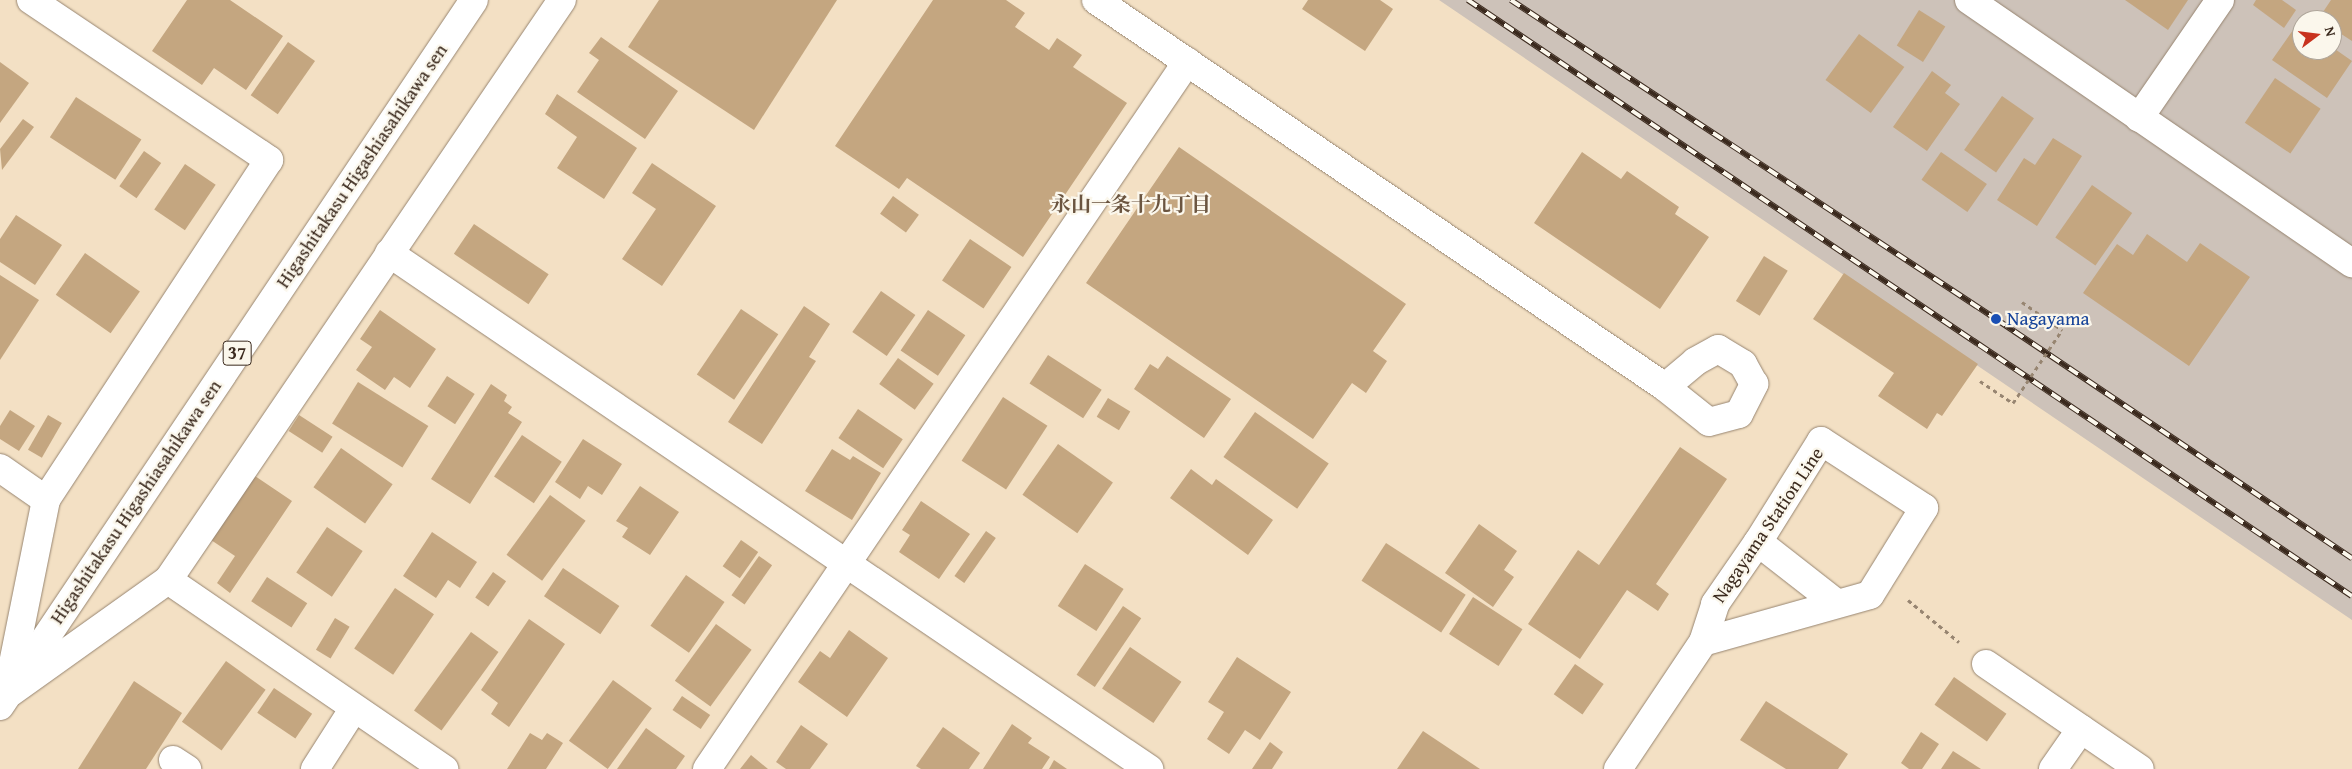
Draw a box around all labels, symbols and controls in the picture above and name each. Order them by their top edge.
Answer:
north arrow [2292,10,2342,60]
text: N [2320,24,2341,38]
street label: Higashitakasu Higashiasahikawa sen [272,40,452,292]
district label: 永山一条十九丁目 [1051,191,1211,215]
place label: Nagayama [2007,308,2089,330]
marker: Nagayama [1989,312,2003,326]
road number: 37 [222,338,252,368]
street label: Higashitakasu Higashiasahikawa sen [46,376,226,628]
street label: Nagayama Station Line [1708,443,1828,607]

